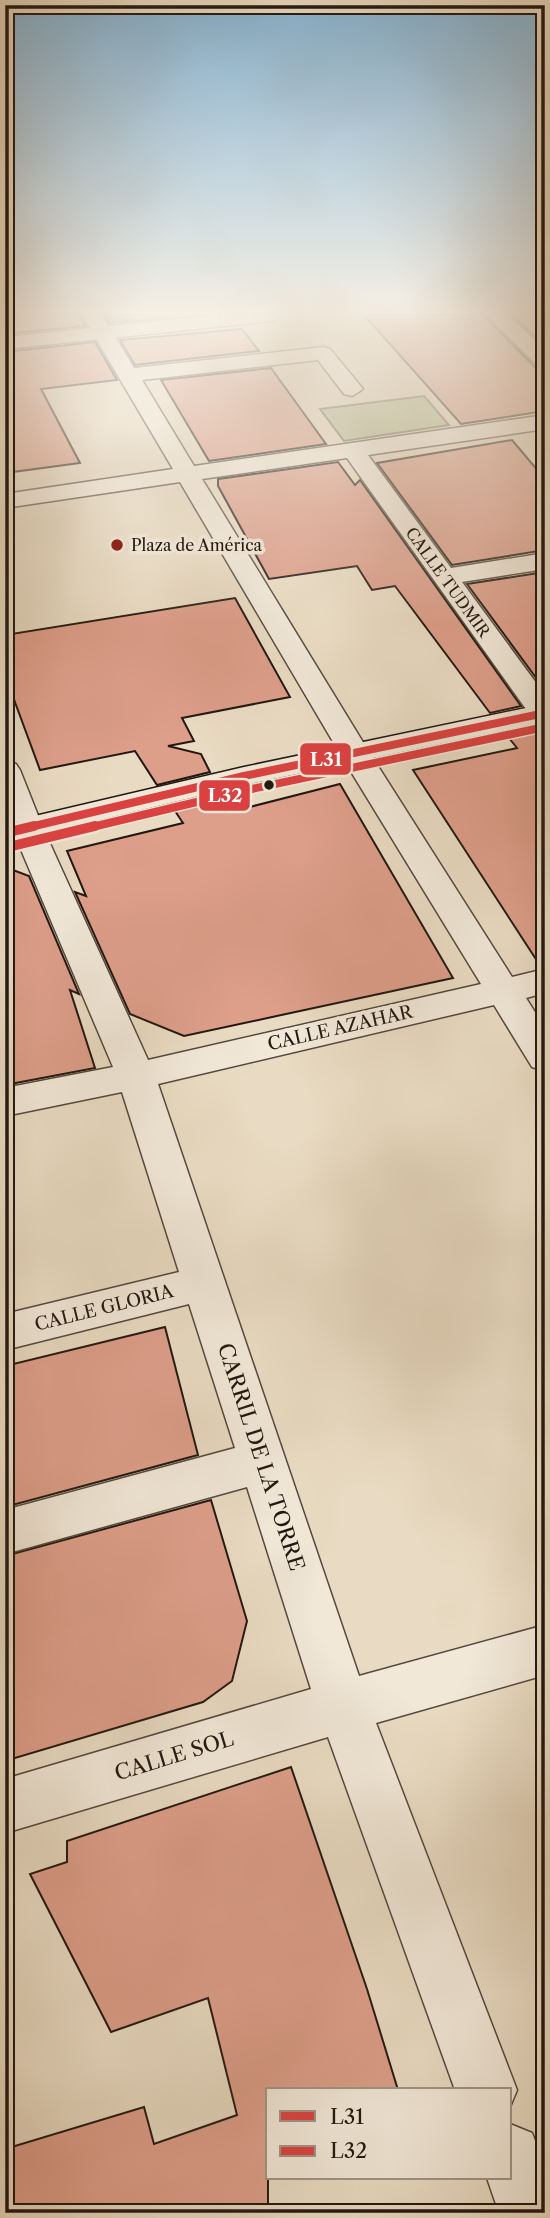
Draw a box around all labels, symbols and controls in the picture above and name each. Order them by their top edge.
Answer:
street label: CALLE TUDMIR [401,523,495,642]
place label: Plaza de América [131,535,263,555]
marker: Plaza de América [109,537,125,553]
line badge: L31 [299,742,352,776]
text: L31 [310,748,343,771]
unlabelled marker [262,778,276,792]
line badge: L32 [198,779,251,812]
text: L32 [207,784,243,807]
street label: CALLE AZAHAR [265,1000,415,1055]
street label: CALLE GLORIA [32,1280,176,1336]
street label: CARRIL DE LA TORRE [213,1340,310,1574]
street label: CALLE SOL [111,1726,237,1785]
legend [266,2088,512,2180]
text: L31 [330,2104,364,2129]
text: L32 [330,2138,367,2163]

